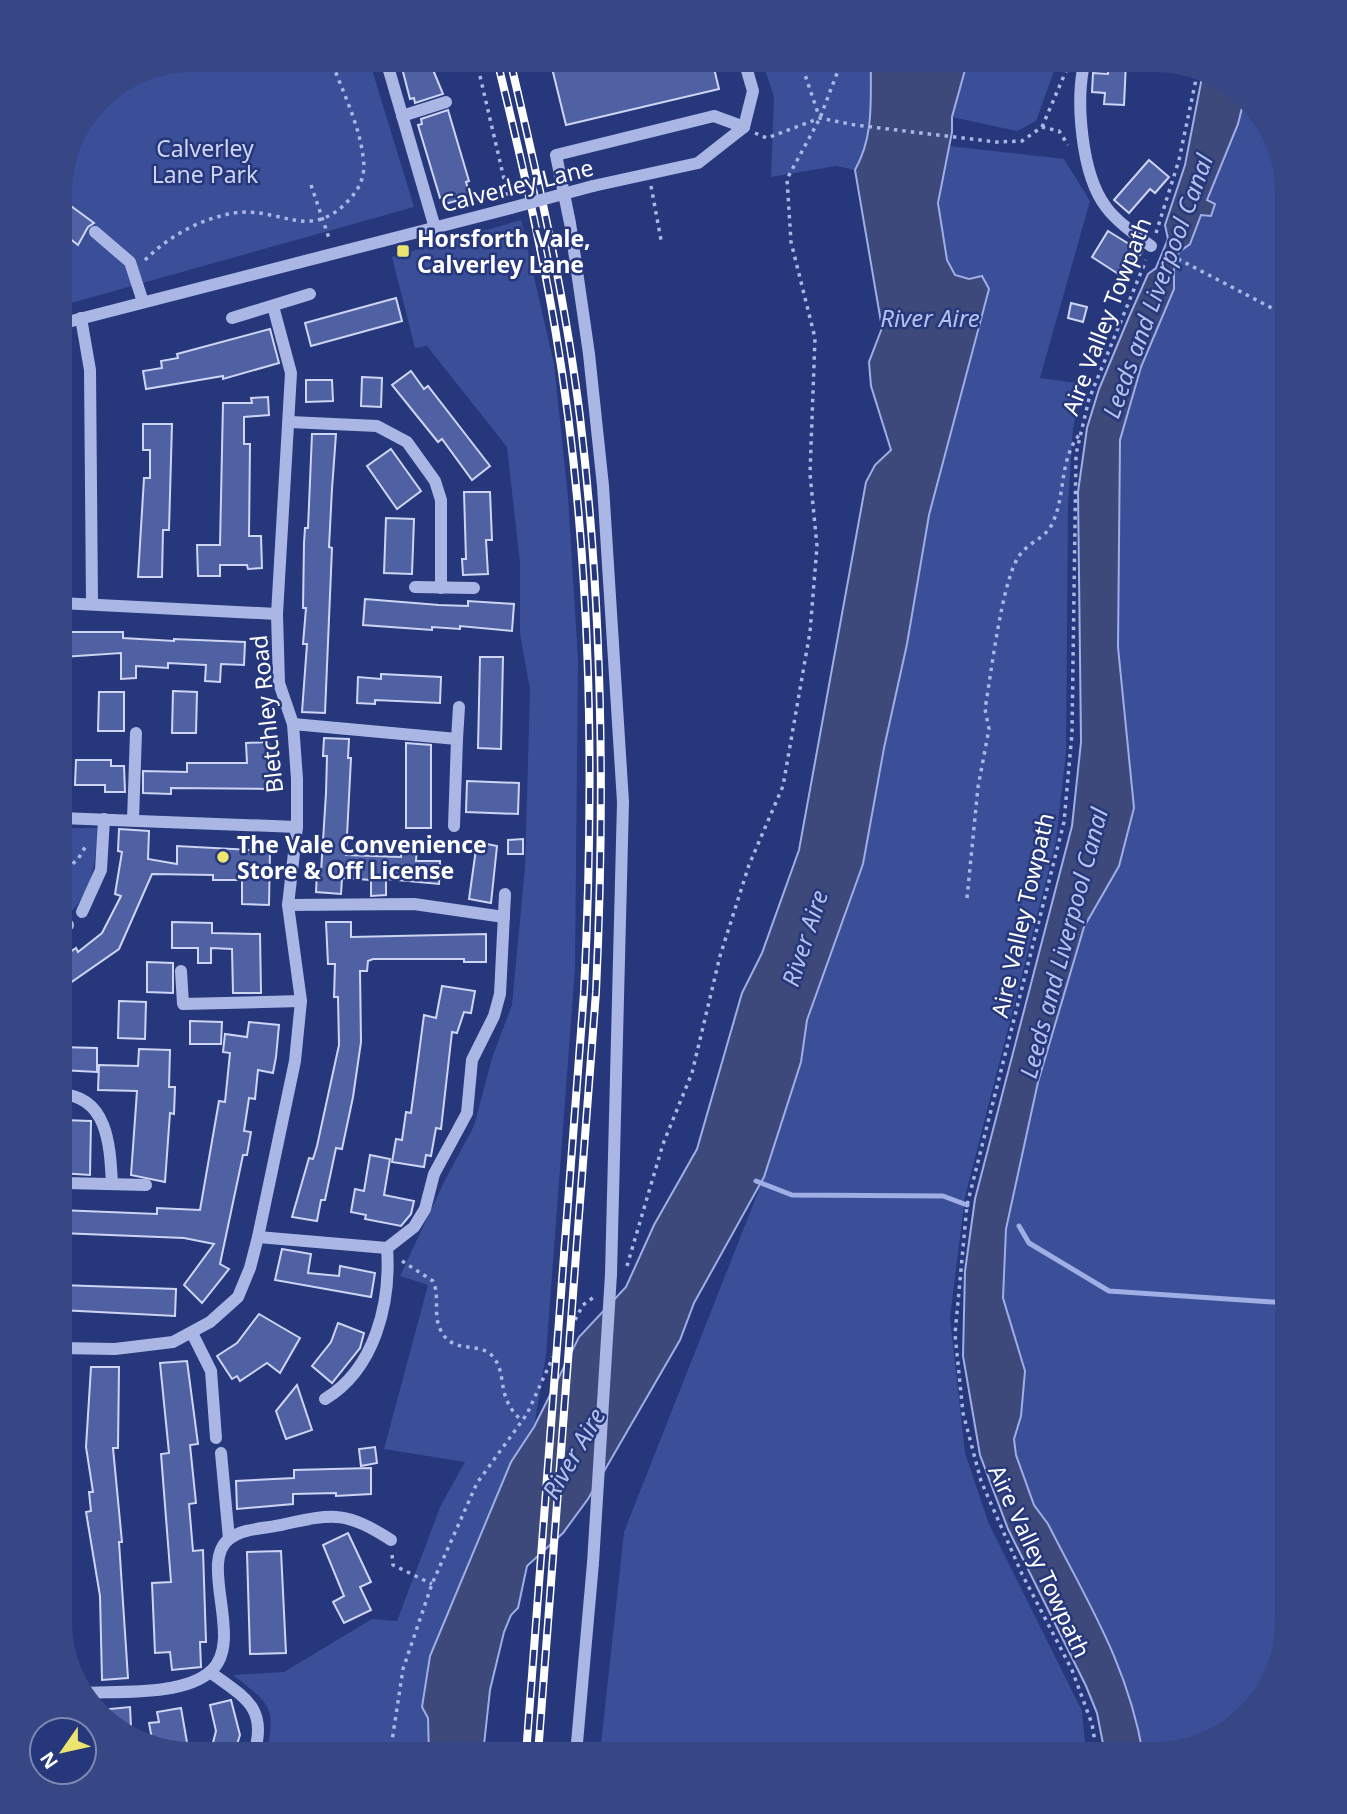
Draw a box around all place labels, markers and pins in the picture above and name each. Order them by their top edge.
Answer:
place label: Horsforth Vale, Calverley Lane [417,222,591,280]
marker: Horsforth Vale, Calverley Lane [395,243,411,259]
place label: The Vale Convenience Store & Off License [237,828,487,886]
marker: The Vale Convenience Store & Off License [215,849,231,865]

